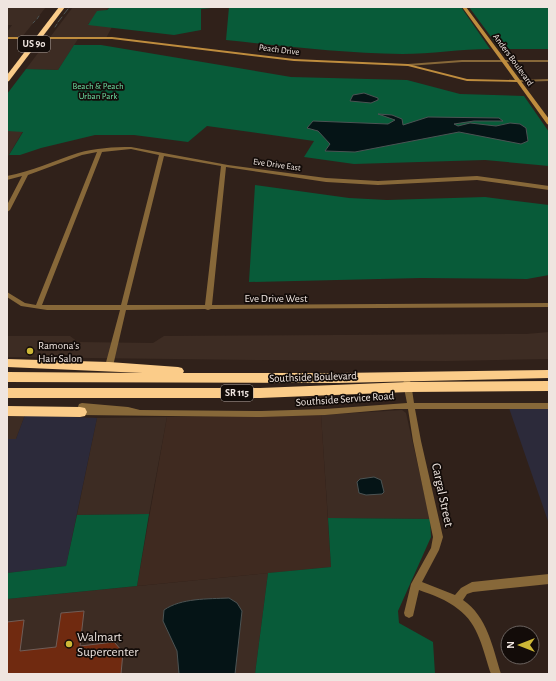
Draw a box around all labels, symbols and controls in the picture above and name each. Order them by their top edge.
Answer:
street label: Anders Boulevard [491,32,535,88]
road number: US 90 [18,36,50,52]
street label: Peach Drive [258,43,300,57]
park label: Beach & Peach Urban Park [72,82,124,101]
street label: Eve Drive East [253,157,302,173]
street label: Eve Drive West [244,293,308,304]
place label: Ramona's Hair Salon [38,340,82,364]
marker: Ramona's Hair Salon [25,346,35,356]
street label: Southside Boulevard [269,370,357,384]
road number: SR 115 [221,385,253,401]
street label: Southside Service Road [295,390,395,408]
street label: Cargal Street [429,462,455,528]
north arrow [500,625,540,665]
place label: Walmart Supercenter [77,631,139,659]
marker: Walmart Supercenter [64,639,74,649]
text: N [505,641,516,649]

